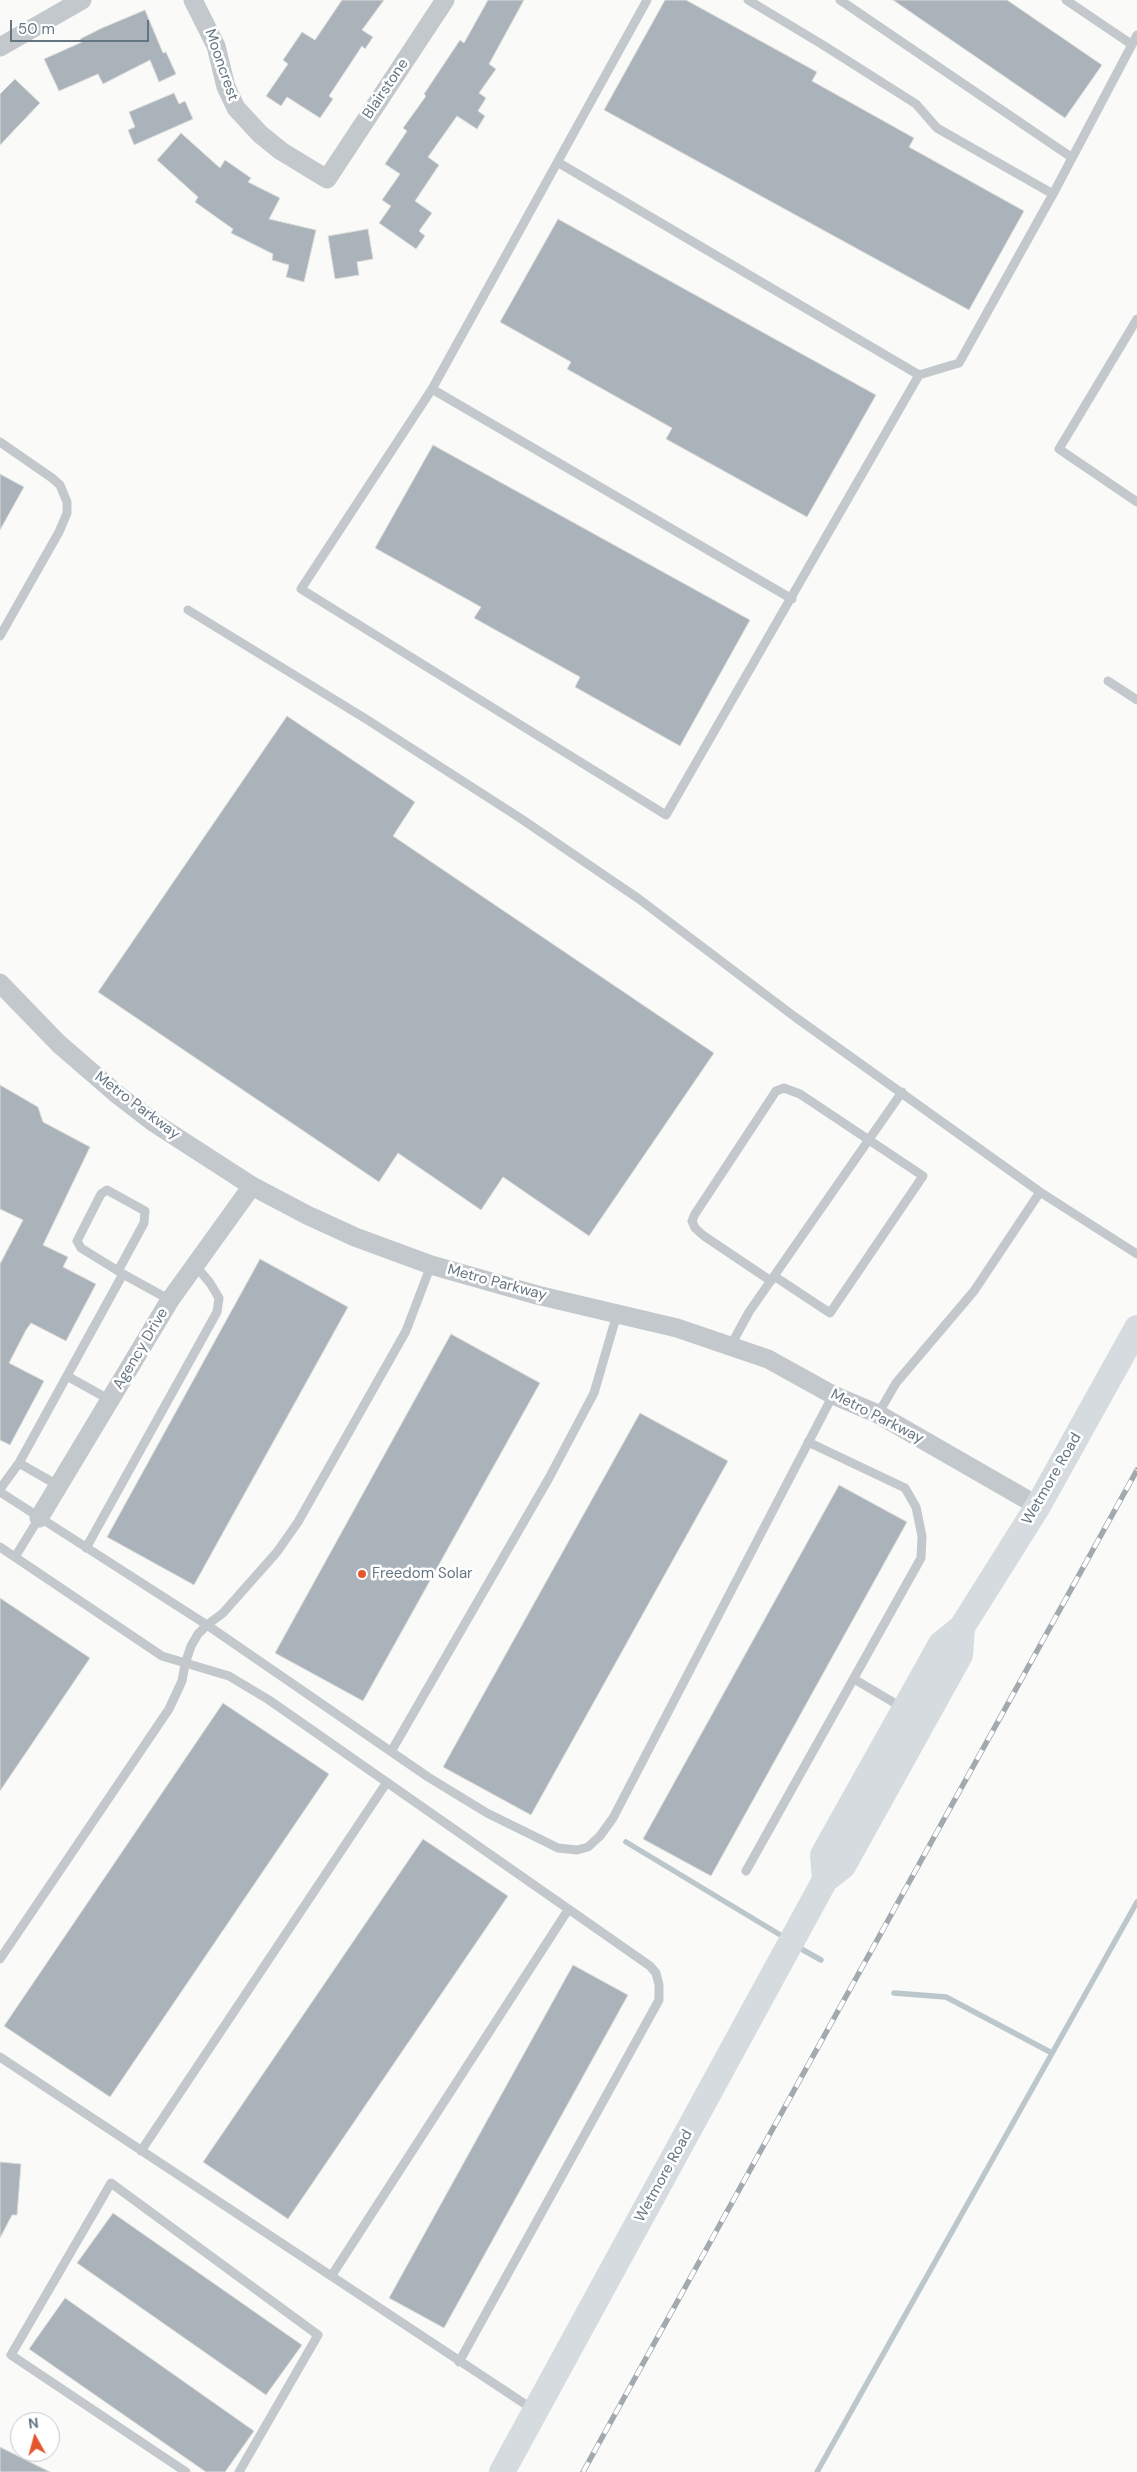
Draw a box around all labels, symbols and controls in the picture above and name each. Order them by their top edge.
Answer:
scale bar [12,10,151,42]
text: 50 m [18,19,55,39]
street label: Mooncrest [200,27,242,103]
street label: Blairstone [359,56,413,122]
street label: Metro Parkway [91,1068,183,1144]
street label: Metro Parkway [445,1261,549,1305]
street label: Agency Drive [110,1305,172,1393]
street label: Metro Parkway [827,1386,927,1448]
street label: Wetmore Road [1018,1430,1086,1528]
place label: Freedom Solar [372,1565,473,1583]
marker: Freedom Solar [356,1568,368,1580]
street label: Wetmore Road [631,2127,697,2225]
north arrow [10,2412,60,2462]
text: N [27,2414,39,2433]

